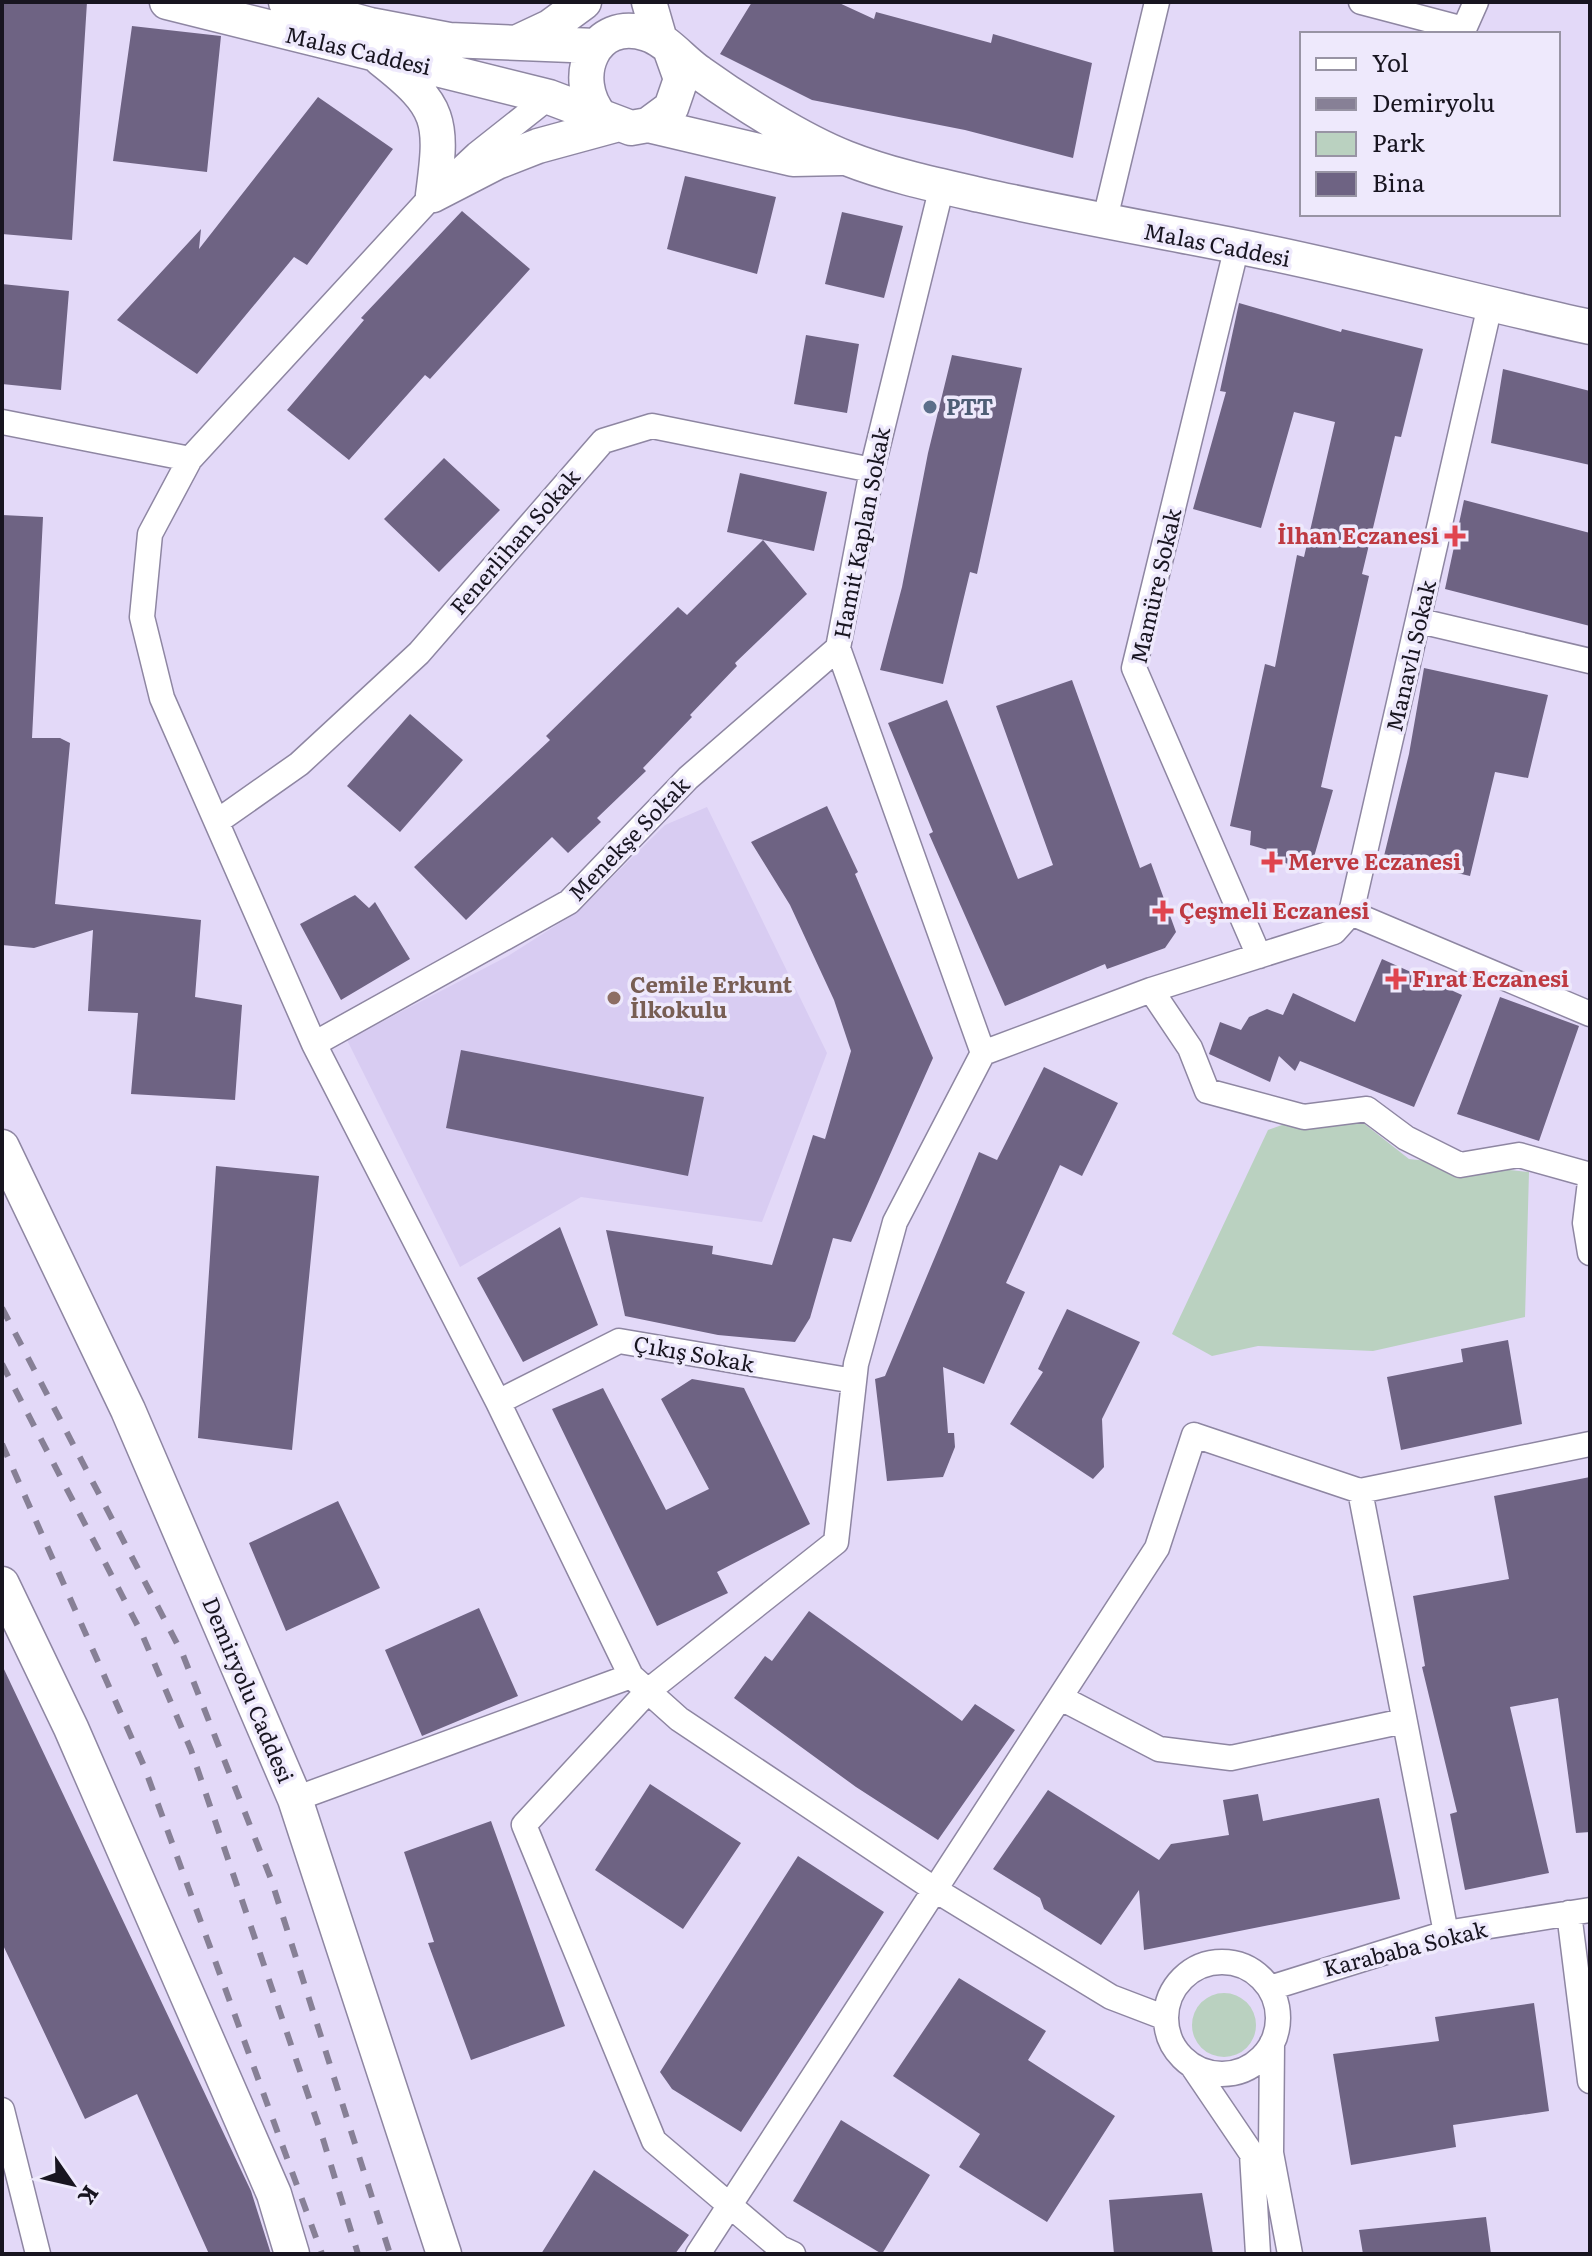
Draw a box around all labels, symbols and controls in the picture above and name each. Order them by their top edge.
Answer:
street label: Malas Caddesi [282,17,434,82]
legend [1300,32,1560,216]
text: Yol [1372,44,1409,79]
text: Demiryolu [1372,84,1495,119]
text: Park [1372,124,1425,159]
text: Bina [1372,164,1425,199]
street label: Malas Caddesi [1141,213,1293,274]
place label: PTT [946,389,993,422]
marker: PTT [921,398,939,416]
street label: Hamit Kaplan Sokak [824,424,897,641]
street label: Fenerlihan Sokak [441,460,587,621]
street label: Mamüre Sokak [1121,504,1189,667]
place label: İlhan Eczanesi [1277,518,1439,551]
marker: İlhan Eczanesi [1446,527,1464,545]
street label: Manavlı Sokak [1376,576,1443,735]
street label: Menekşe Sokak [560,768,696,908]
place label: Merve Eczanesi [1288,844,1461,877]
marker: Merve Eczanesi [1263,853,1281,871]
place label: Çeşmeli Eczanesi [1179,893,1369,926]
marker: Çeşmeli Eczanesi [1154,902,1172,920]
place label: Fırat Eczanesi [1412,961,1569,994]
place label: Cemile Erkunt İlkokulu [630,967,793,1025]
marker: Fırat Eczanesi [1387,970,1405,988]
marker: Cemile Erkunt İlkokulu [605,989,623,1007]
street label: Çıkış Sokak [631,1326,758,1379]
street label: Demiryolu Caddesi [195,1591,303,1787]
street label: Karababa Sokak [1319,1911,1491,1984]
north arrow [32,2144,112,2224]
text: K [71,2180,108,2213]

